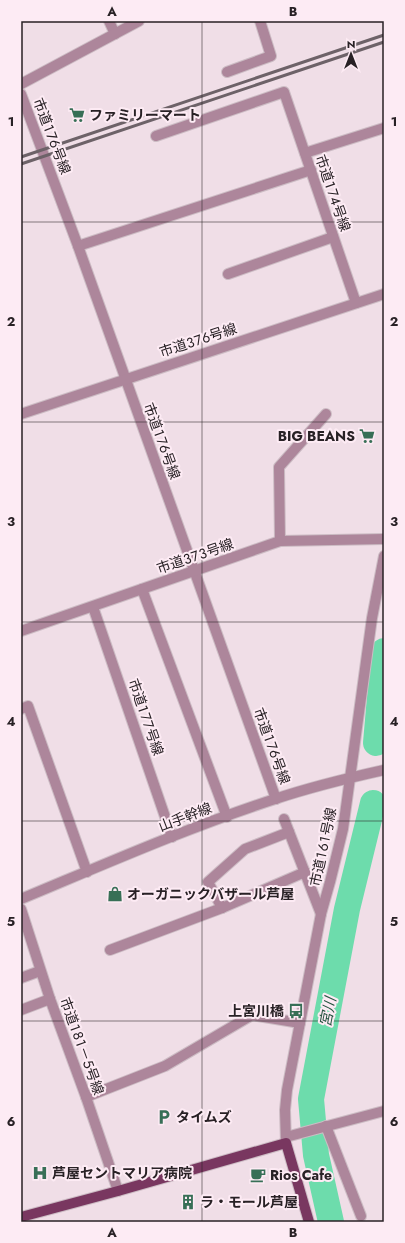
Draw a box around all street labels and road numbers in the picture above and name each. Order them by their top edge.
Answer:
street label: 市道１７６号線 [28,95,76,177]
street label: 市道１７４号線 [310,152,356,234]
street label: 市道３７６号線 [157,318,239,362]
street label: 市道１７６号線 [139,400,185,482]
street label: 市道３７３号線 [154,533,236,579]
street label: 市道１７７号線 [123,676,169,758]
street label: 市道１７６号線 [249,705,295,787]
street label: 山手幹線 [155,798,215,836]
street label: 市道１６１号線 [305,806,341,888]
street label: 市道１８１－５号線 [55,994,109,1098]

